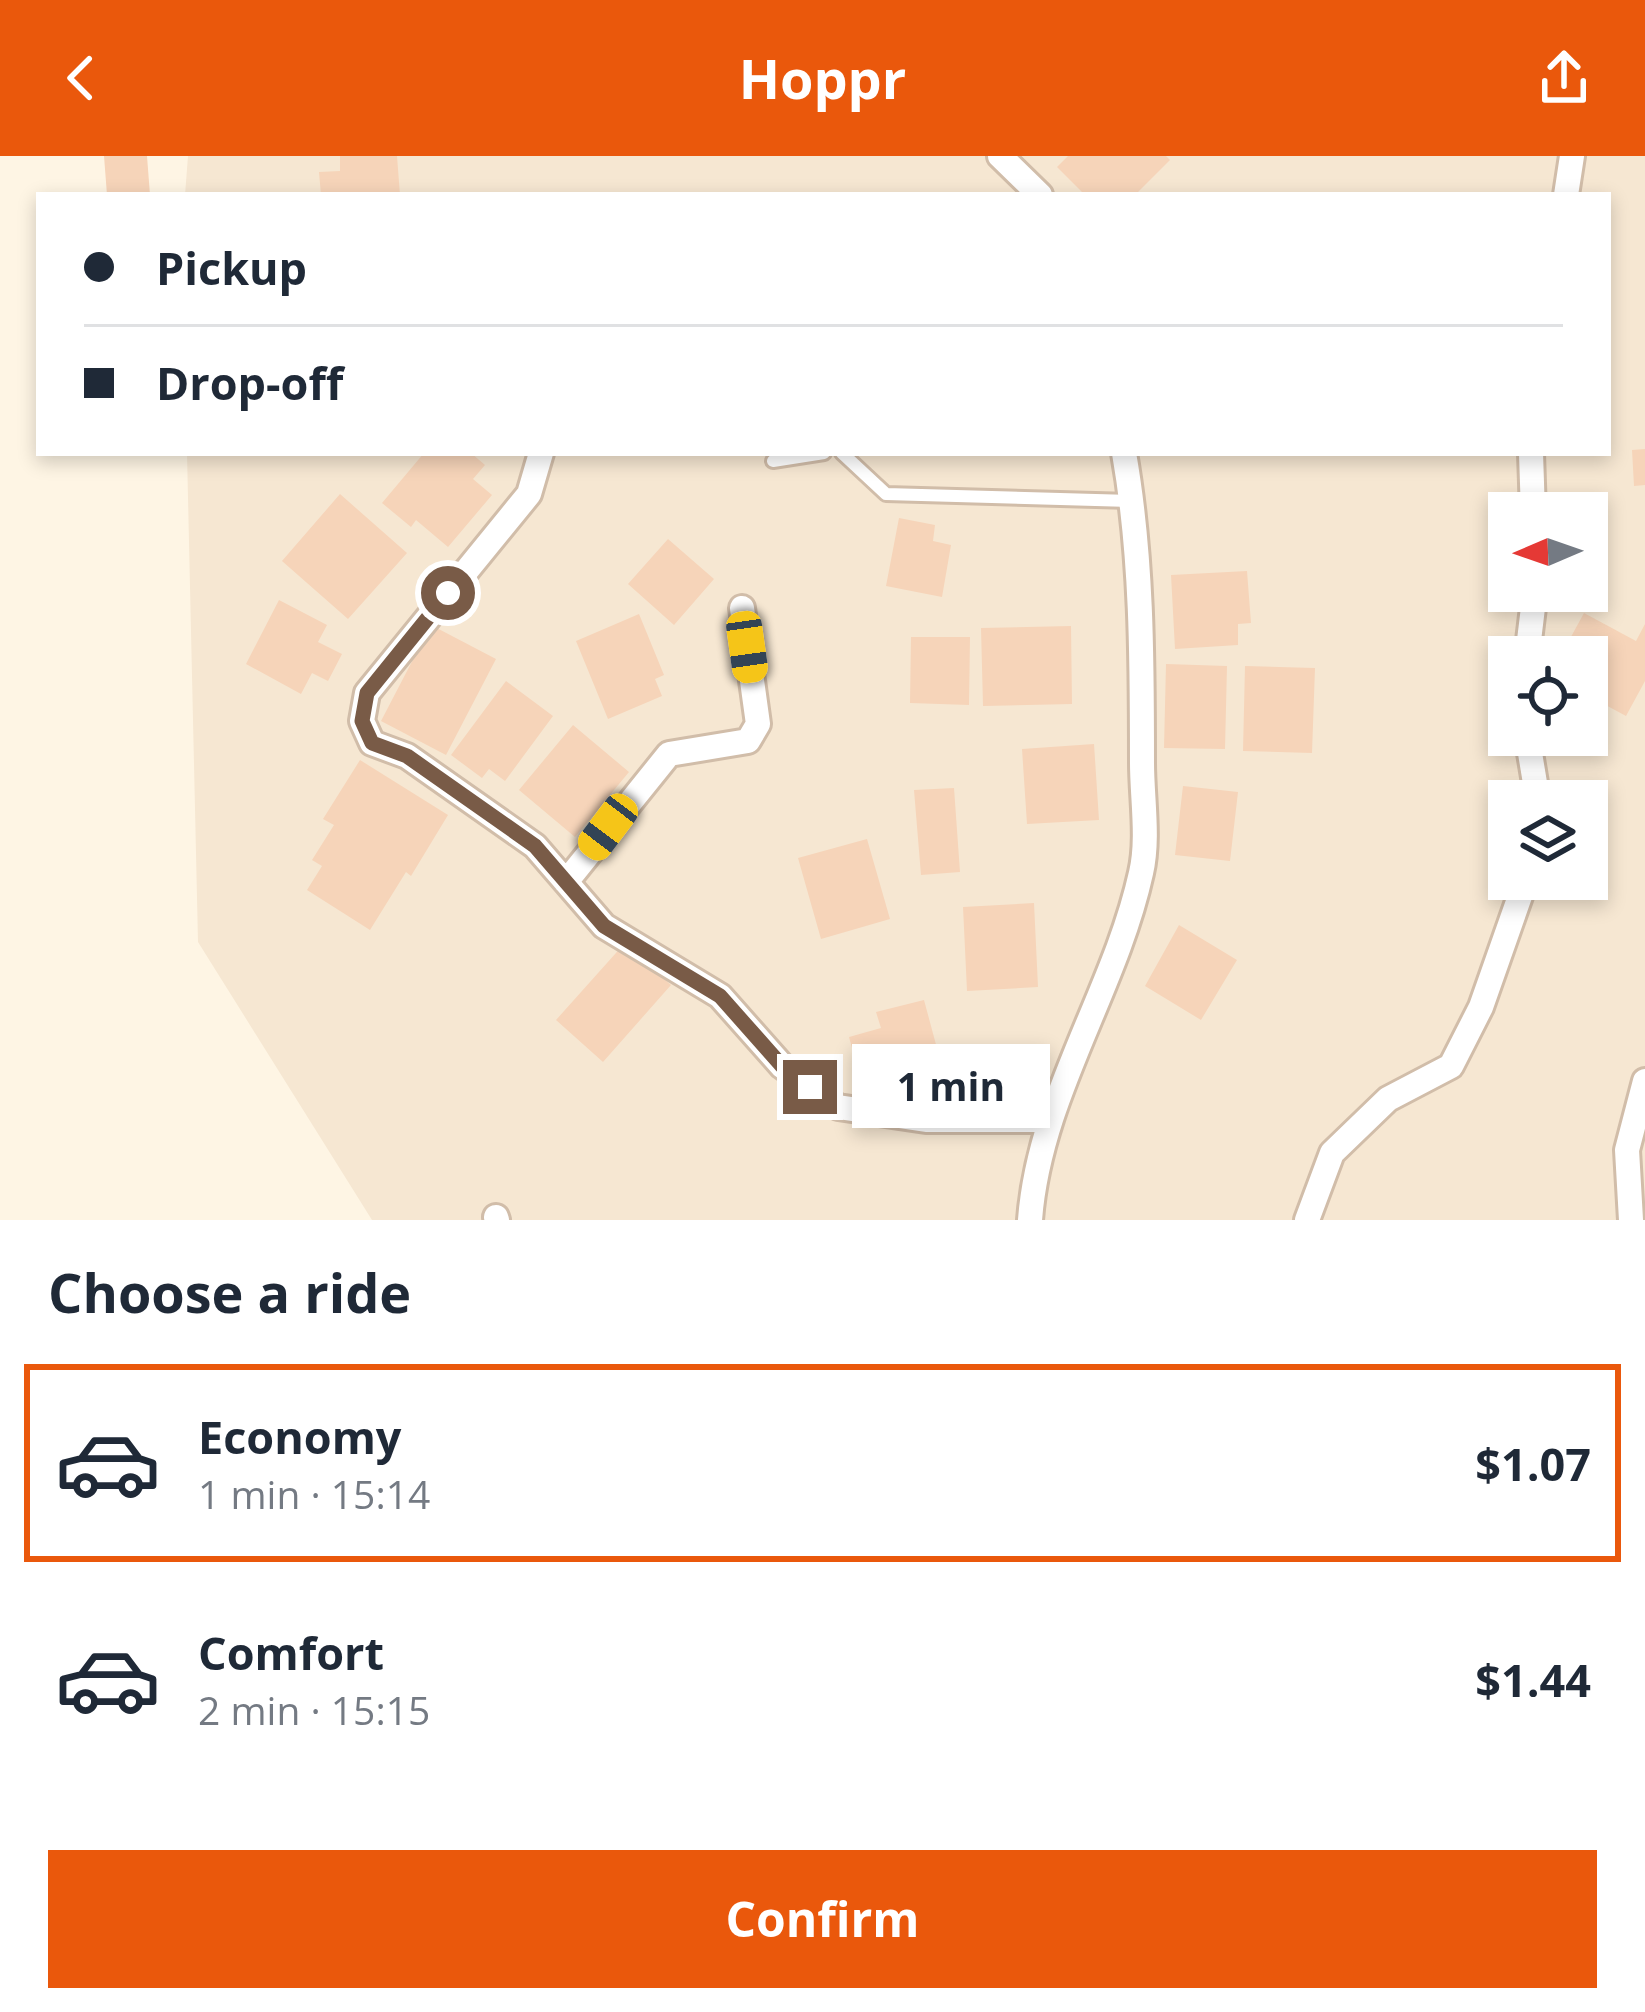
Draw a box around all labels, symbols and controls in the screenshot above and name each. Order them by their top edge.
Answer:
text: Hoppr [739,41,906,115]
icon: back [48,45,114,111]
icon: share [1531,45,1597,111]
text: Pickup [156,237,307,298]
text: Drop-off [156,352,343,413]
north arrow [1488,492,1608,612]
map controls [1488,492,1608,900]
route start [421,566,475,620]
car [724,609,770,685]
button: locate [1488,636,1608,756]
button: layers [1488,780,1608,900]
car [572,787,644,867]
callout: 1 min [852,1045,1050,1129]
text: 1 min [897,1059,1005,1112]
route end [783,1060,837,1114]
text: Choose a ride [48,1255,411,1329]
text: Economy [198,1406,401,1467]
icon: car [54,1409,162,1517]
text: $1.07 [1475,1433,1591,1494]
text: 1 min · 15:14 [198,1467,430,1520]
text: Comfort [198,1622,384,1683]
icon: car [54,1625,162,1733]
text: $1.44 [1475,1649,1591,1710]
text: 2 min · 15:15 [198,1683,430,1736]
button: Confirm [48,1850,1597,1988]

